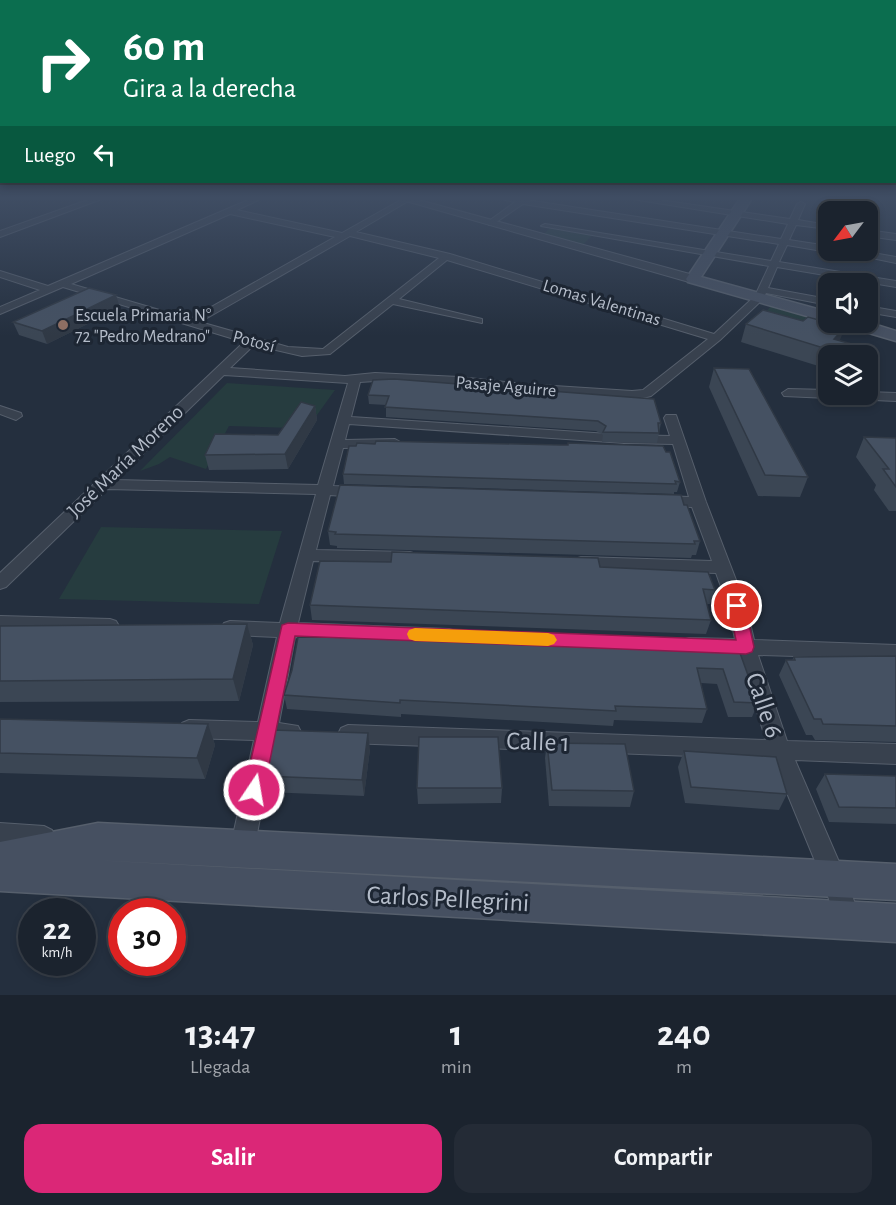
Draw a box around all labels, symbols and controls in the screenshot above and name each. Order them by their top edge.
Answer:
icon: right [24,24,102,102]
text: 60 m [123,26,205,68]
text: Gira a la derecha [123,75,296,102]
icon: left [88,138,121,171]
text: Luego [24,144,76,166]
north arrow [818,201,878,261]
map controls [818,201,878,405]
button: sound [818,273,878,333]
street label: Lomas Valentinas [541,276,663,329]
place label: Escuela Primaria N° 72 "Pedro Medrano" [75,307,211,346]
marker: Escuela Primaria N° 72 "Pedro Medrano" [56,318,70,332]
street label: Potosí [231,328,277,356]
button: layers [818,345,878,405]
street label: Pasaje Aguirre [455,374,557,400]
street label: José María Moreno [63,401,187,522]
pin [711,580,762,631]
icon: arrive [720,589,753,622]
street label: Calle 6 [741,669,787,741]
street label: Calle 1 [506,728,570,756]
position arrow [222,758,286,822]
street label: Carlos Pellegrini [366,882,530,916]
speed limit sign: 30 [108,898,186,976]
text: 22 [43,915,71,945]
text: km/h [42,945,72,960]
text: 13:47 [185,1016,256,1052]
text: 1 [450,1016,463,1052]
text: 240 [657,1016,711,1052]
text: Llegada [190,1057,251,1077]
text: min [441,1057,472,1077]
text: m [676,1057,692,1077]
button: Salir [24,1124,442,1193]
button: Compartir [454,1124,872,1193]

